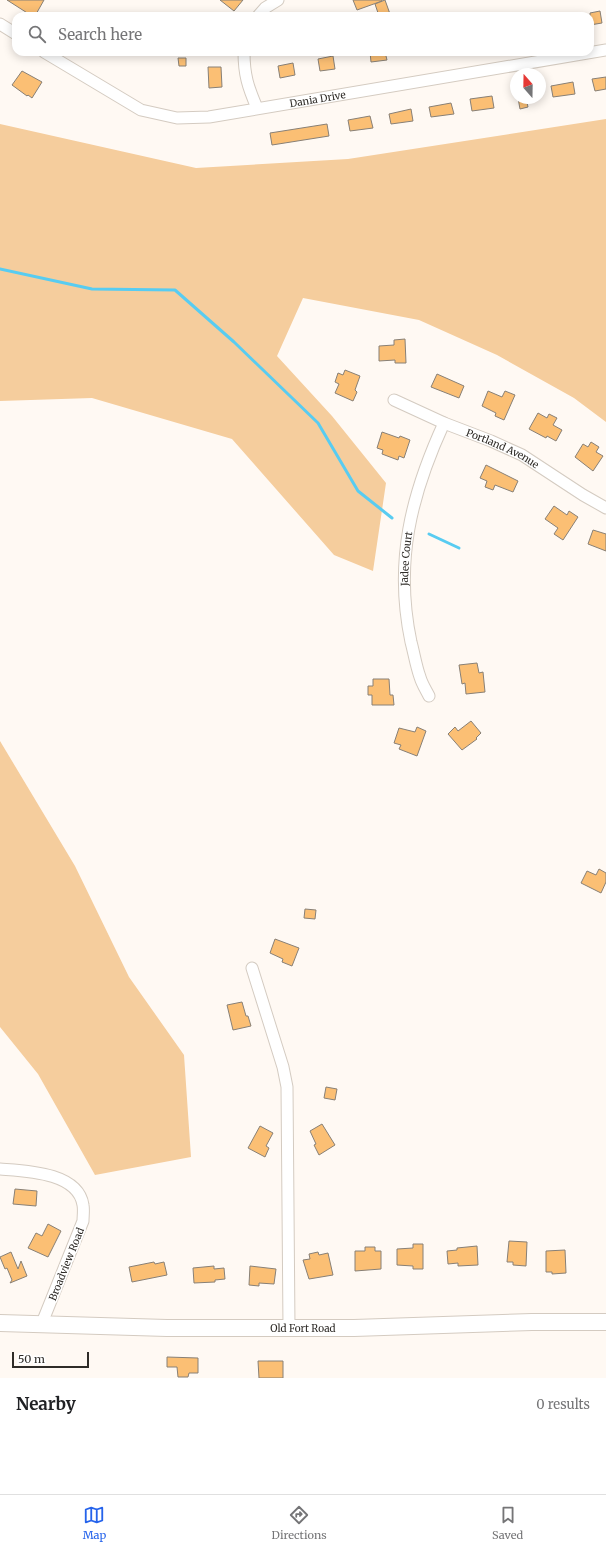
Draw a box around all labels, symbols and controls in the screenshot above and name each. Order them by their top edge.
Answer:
search box [12,12,594,56]
icon: search [26,23,48,45]
text: Search here [58,25,142,44]
north arrow [510,68,546,104]
street label: Dania Drive [289,88,347,110]
street label: Portland Avenue [464,426,541,471]
street label: Jadee Court [398,530,415,587]
street label: Broadview Road [46,1226,87,1303]
street label: Old Fort Road [270,1322,336,1335]
scale bar [12,1350,89,1369]
text: 50 m [18,1352,45,1366]
text: Nearby [16,1393,76,1415]
text: 0 results [536,1396,590,1413]
tab: Map [83,1504,106,1542]
tab: Directions [272,1504,327,1542]
tab: Saved [492,1504,523,1542]

